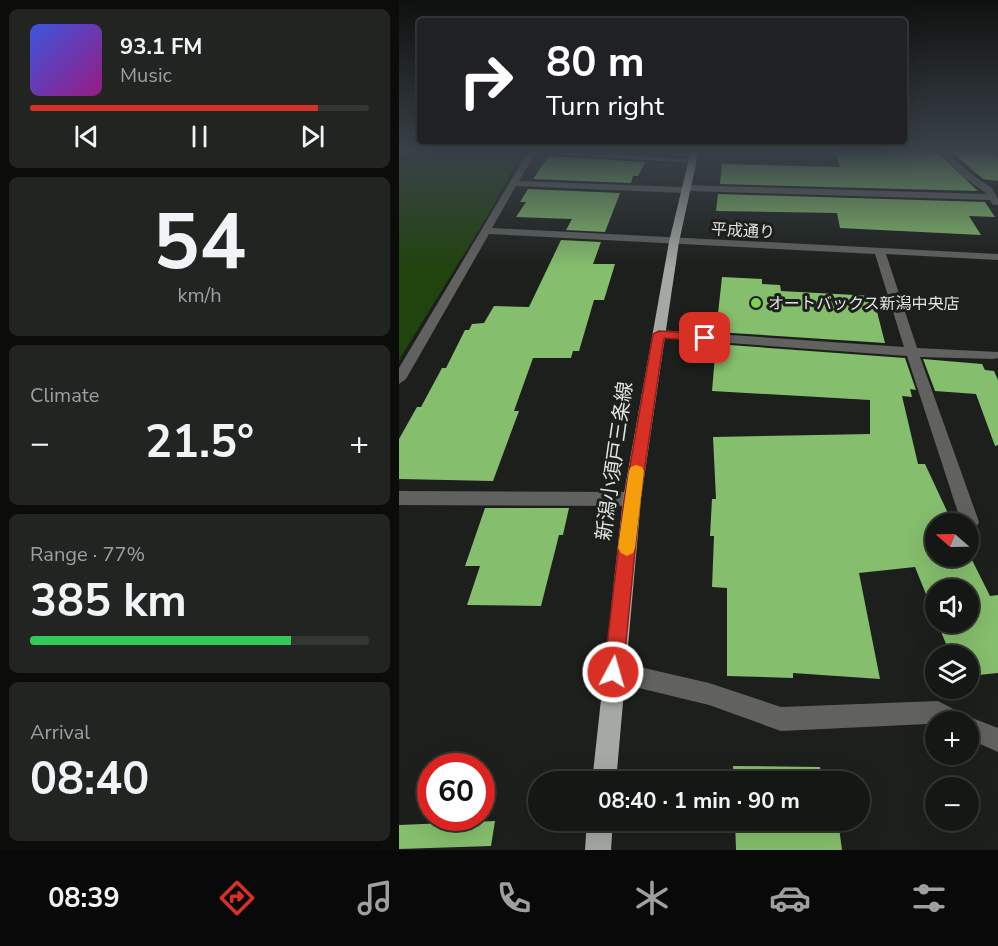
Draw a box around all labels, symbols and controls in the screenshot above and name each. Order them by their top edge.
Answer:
text: 93.1 FM [120,32,202,62]
text: 80 m [546,34,645,91]
icon: right [447,42,525,120]
text: Music [120,62,172,89]
text: Turn right [546,88,664,125]
icon: previous [70,120,103,153]
icon: pause [183,120,216,153]
icon: next [296,120,329,153]
text: 54 [153,189,246,296]
street label: 平成通り [710,218,775,244]
text: km/h [177,282,222,309]
place label: オートバックス新潟中央店 [768,293,960,315]
marker: オートバックス新潟中央店 [749,296,763,310]
pin [679,312,730,363]
icon: arrive [688,321,721,354]
street label: 新潟小須戸三条線 [590,380,639,542]
text: Climate [30,382,99,409]
text: 21.5° [145,412,254,473]
text: − [30,421,50,466]
text: + [349,421,369,466]
north arrow [925,513,979,567]
map controls [925,513,979,831]
text: Range · 77% [30,541,145,568]
text: 385 km [30,571,187,632]
button: sound [925,579,979,633]
position arrow [581,640,645,704]
button: layers [925,645,979,699]
button: + [925,711,979,765]
text: Arrival [30,719,90,746]
text: 08:40 [30,749,149,810]
speed limit sign: 60 [417,753,495,831]
button: − [925,777,979,831]
text: 08:40 · 1 min · 90 m [598,786,800,816]
icon: directions [216,877,258,919]
icon: music [354,877,396,919]
icon: phone [493,877,535,919]
icon: climate [631,877,673,919]
icon: car [769,877,811,919]
icon: filters [908,877,950,919]
text: 08:39 [48,880,120,917]

